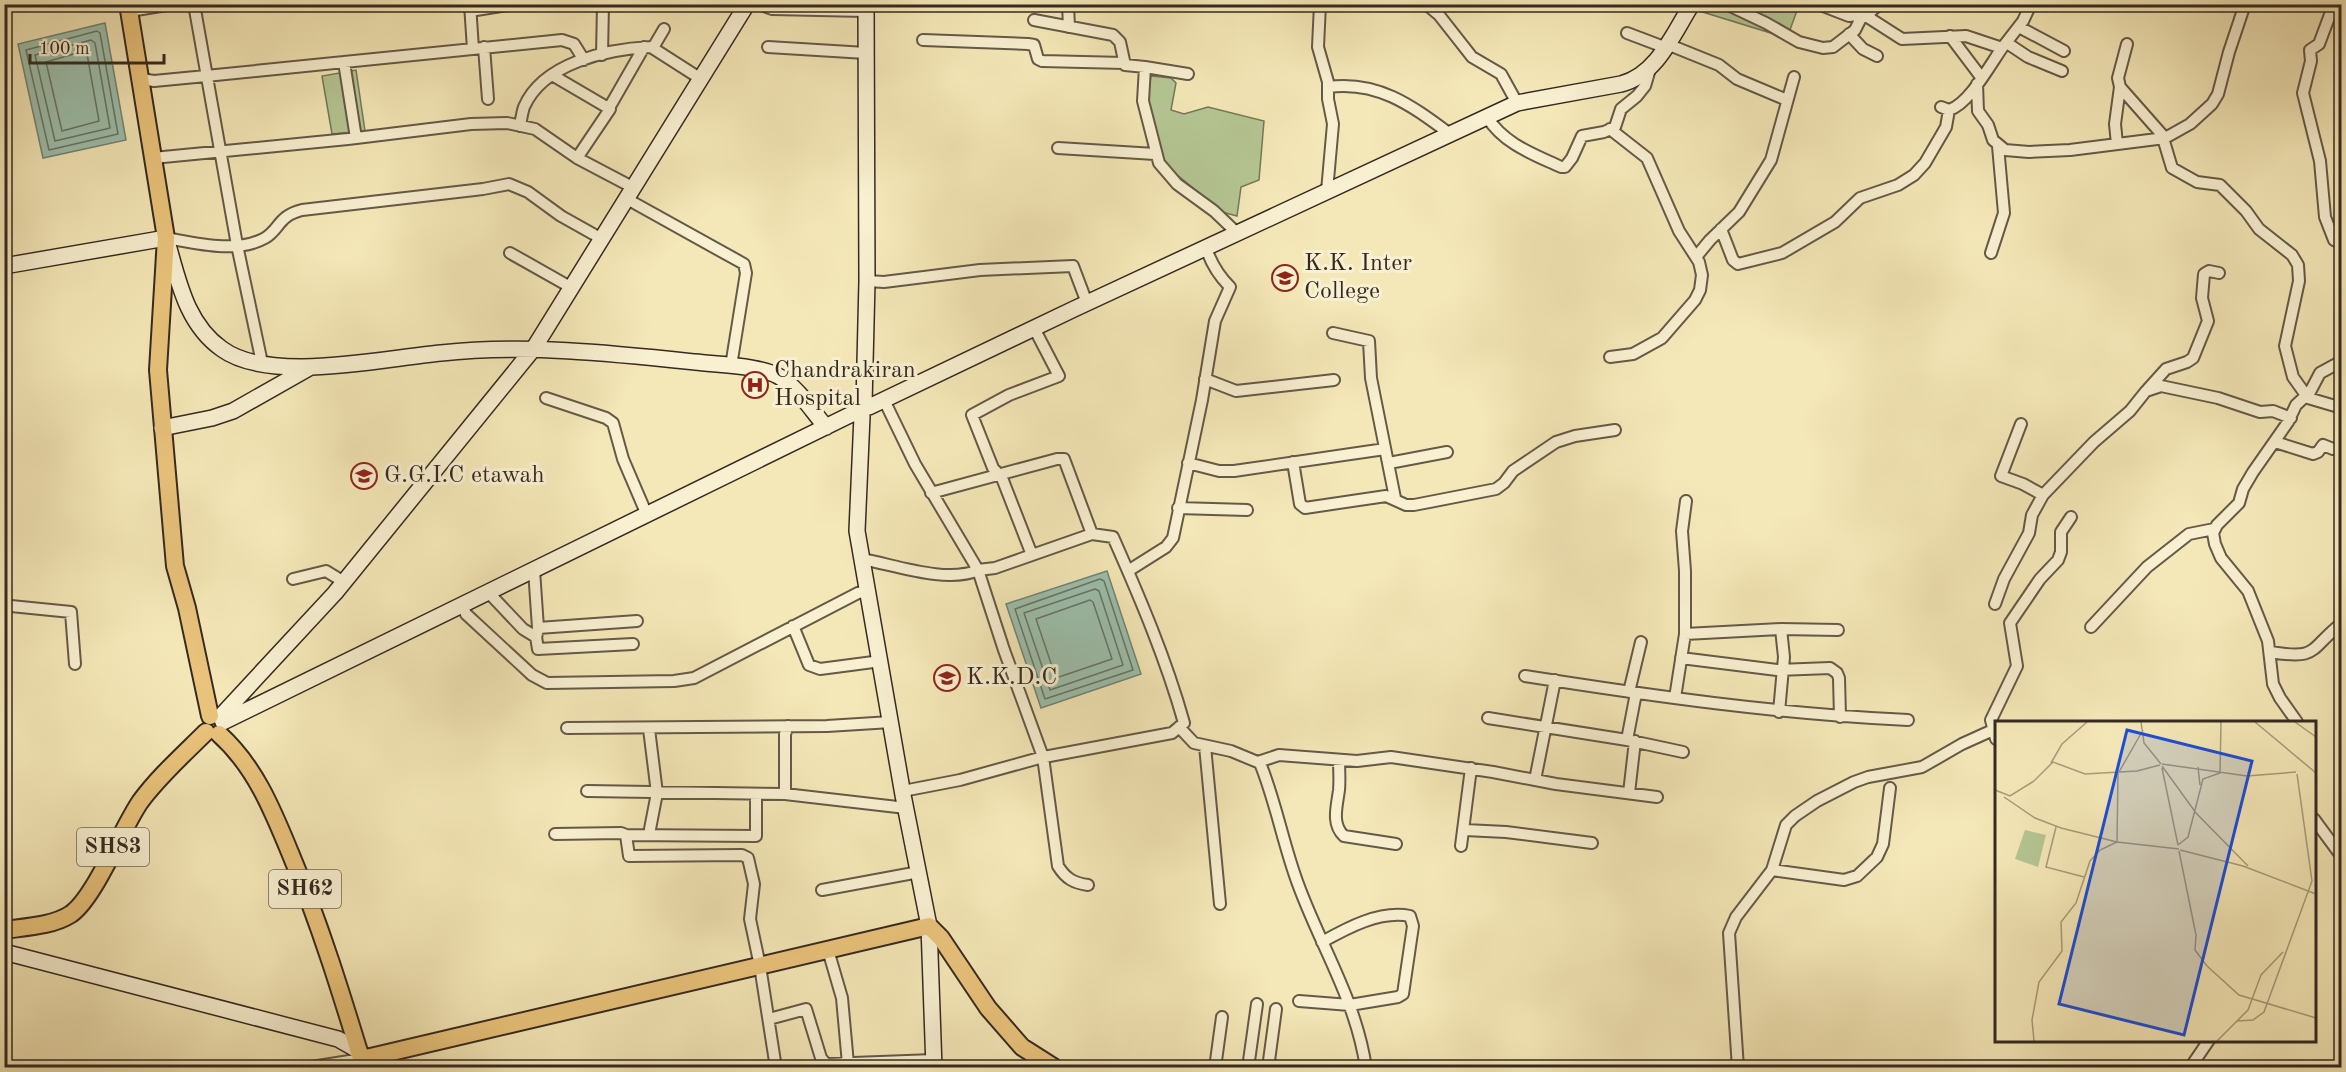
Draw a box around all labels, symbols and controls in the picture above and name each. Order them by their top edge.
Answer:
scale bar [30,27,164,65]
text: 100 m [39,40,90,58]
place label: K.K. Inter College [1304,252,1412,304]
school or university icon: K.K. Inter College [1270,263,1300,293]
place label: Chandrakiran Hospital [774,359,916,411]
hospital icon: Chandrakiran Hospital [740,370,770,400]
school or university icon: G.G.I.C etawah [349,461,379,491]
place label: G.G.I.C etawah [384,464,544,488]
school or university icon: K.K.D.C [932,663,962,693]
place label: K.K.D.C [966,666,1057,690]
inset map [1995,721,2316,1042]
road number: SH83 [77,828,149,866]
road number: SH62 [269,870,341,908]

